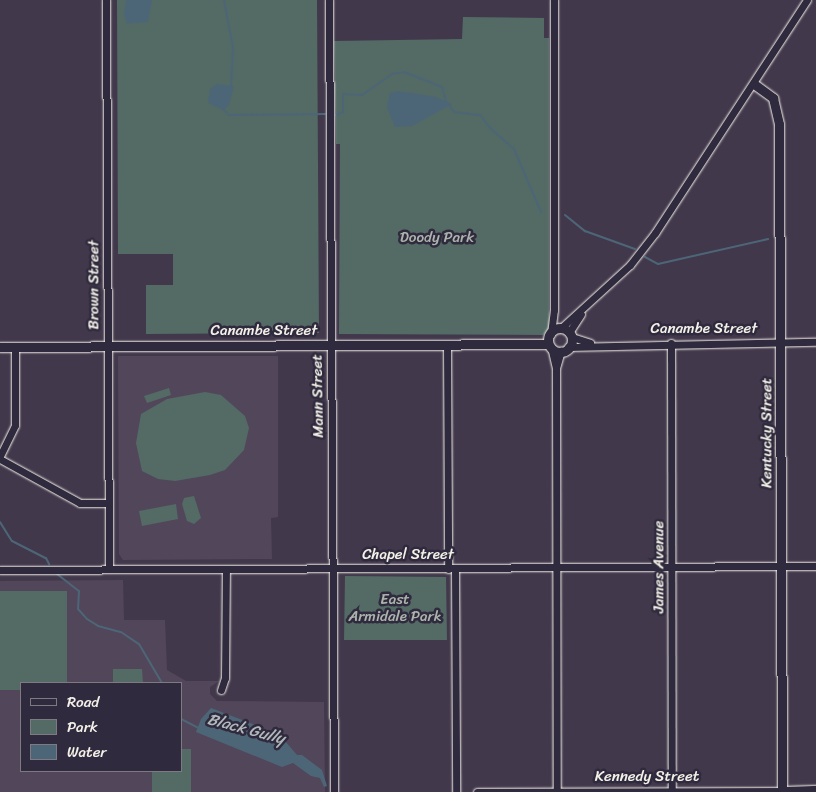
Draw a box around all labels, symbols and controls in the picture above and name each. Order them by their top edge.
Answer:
park label: Doody Park [400,229,474,247]
street label: Brown Street [85,240,103,330]
street label: Canambe Street [651,320,757,338]
street label: Canambe Street [211,322,317,340]
street label: Mann Street [308,354,328,438]
street label: Kentucky Street [758,378,776,488]
street label: James Avenue [650,521,668,613]
street label: Chapel Street [362,546,454,564]
park label: East Armidale Park [348,590,442,625]
legend [20,682,182,772]
text: Road [67,689,99,715]
water label: Black Gully [205,709,287,749]
text: Park [67,714,98,740]
text: Water [67,739,107,765]
street label: Kennedy Street [595,768,699,786]

